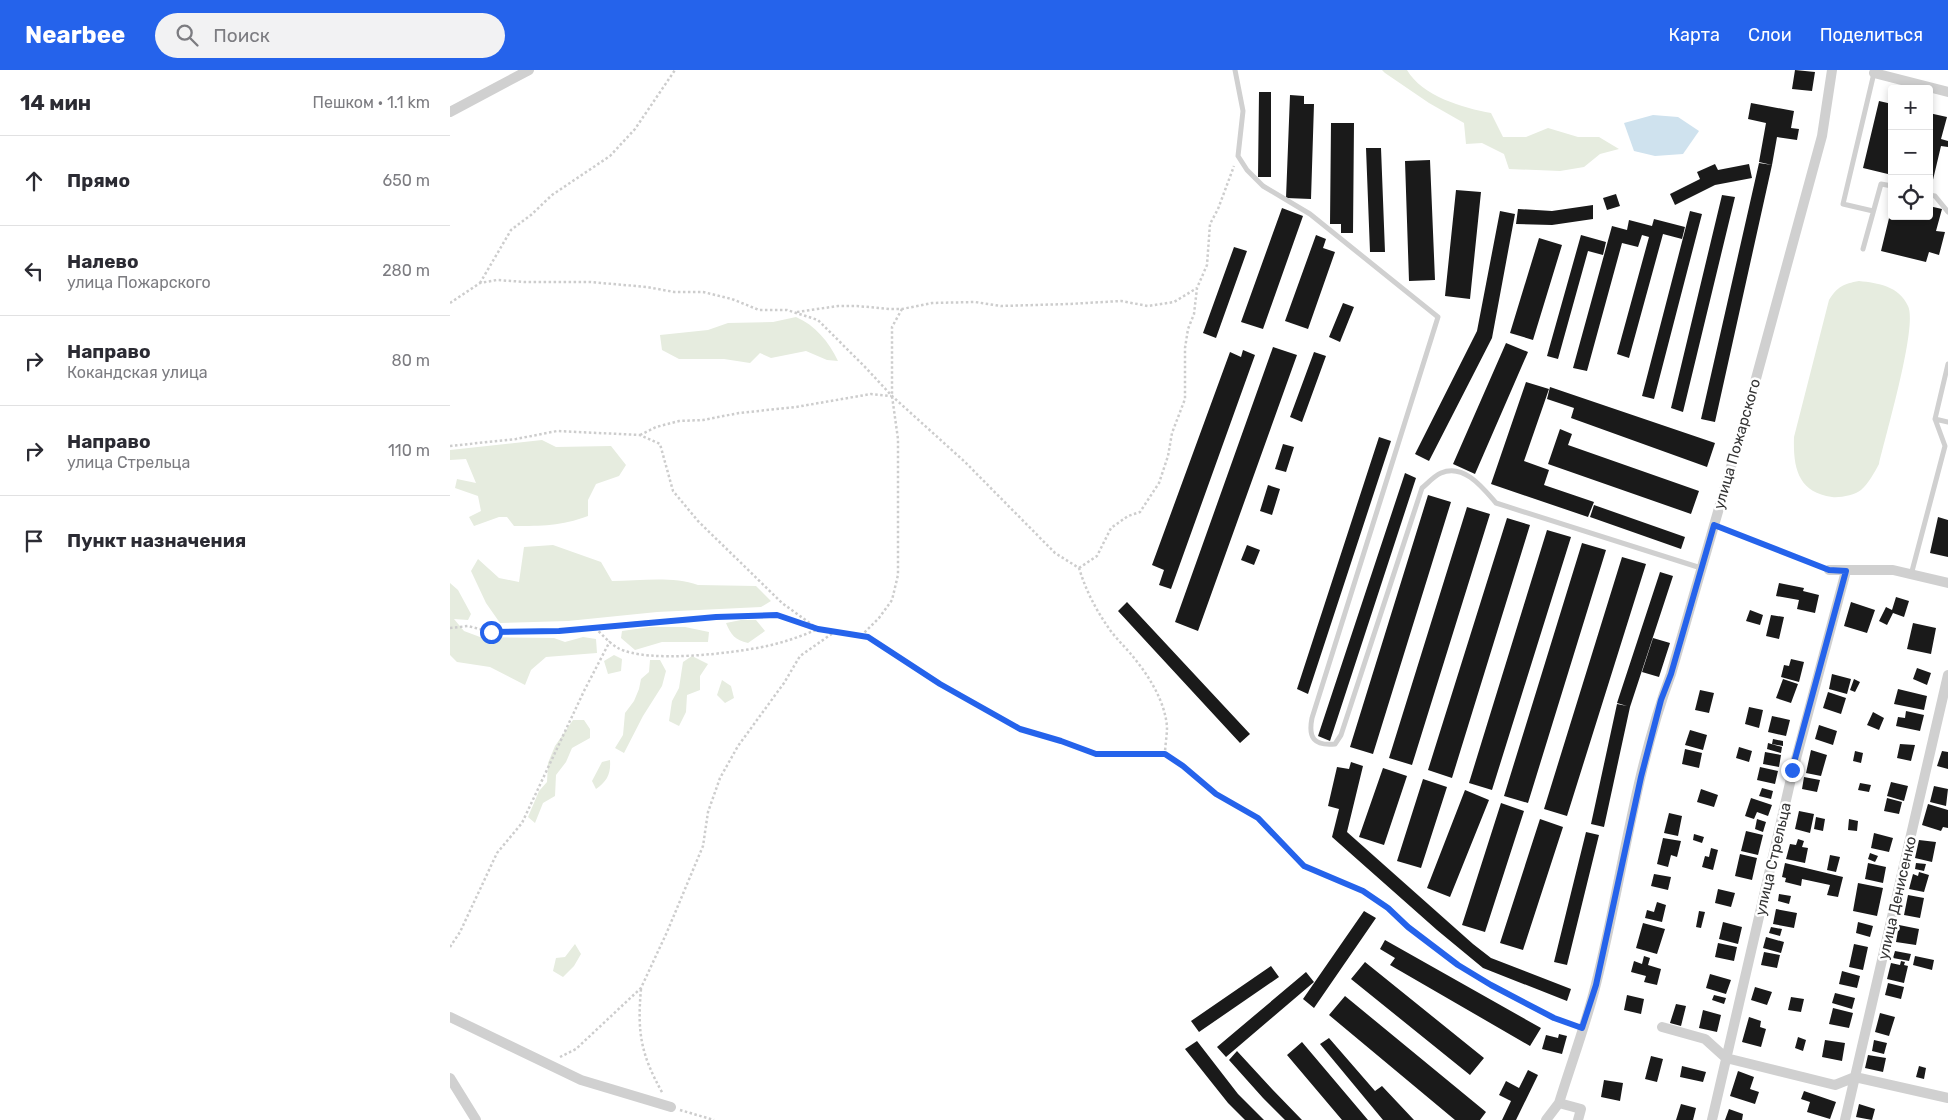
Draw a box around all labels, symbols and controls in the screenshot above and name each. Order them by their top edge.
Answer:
search box [155,13,505,58]
text: Nearbee [25,21,125,49]
icon: search [173,21,201,49]
text: Поиск [213,24,270,47]
text: Карта [1669,24,1720,46]
text: Слои [1748,24,1792,46]
text: Поделиться [1820,24,1923,46]
map controls [1888,85,1933,220]
button: + [1888,85,1933,130]
text: 14 мин [20,90,91,115]
text: Пешком · 1.1 km [313,93,430,112]
button: − [1888,130,1933,175]
icon: ahead [20,167,48,195]
text: Прямо [67,169,130,192]
text: 650 m [383,171,430,190]
button: locate [1888,175,1933,220]
text: Налево [67,250,139,273]
icon: left [20,257,48,285]
text: 280 m [382,261,430,280]
text: улица Пожарского [67,273,211,292]
text: Направо [67,340,151,363]
icon: right [20,347,48,375]
text: 80 m [392,351,430,370]
text: Кокандская улица [67,363,208,382]
street label: улица Пожарского [1710,377,1764,511]
text: Направо [67,430,151,453]
icon: right [20,437,48,465]
text: 110 m [388,441,430,460]
text: улица Стрельца [67,453,190,472]
icon: arrive [20,527,48,555]
text: Пункт назначения [67,529,246,552]
route start [480,621,503,644]
route end [1781,759,1804,782]
street label: улица Стрельца [1751,801,1795,917]
street label: улица Денисенко [1874,834,1920,962]

